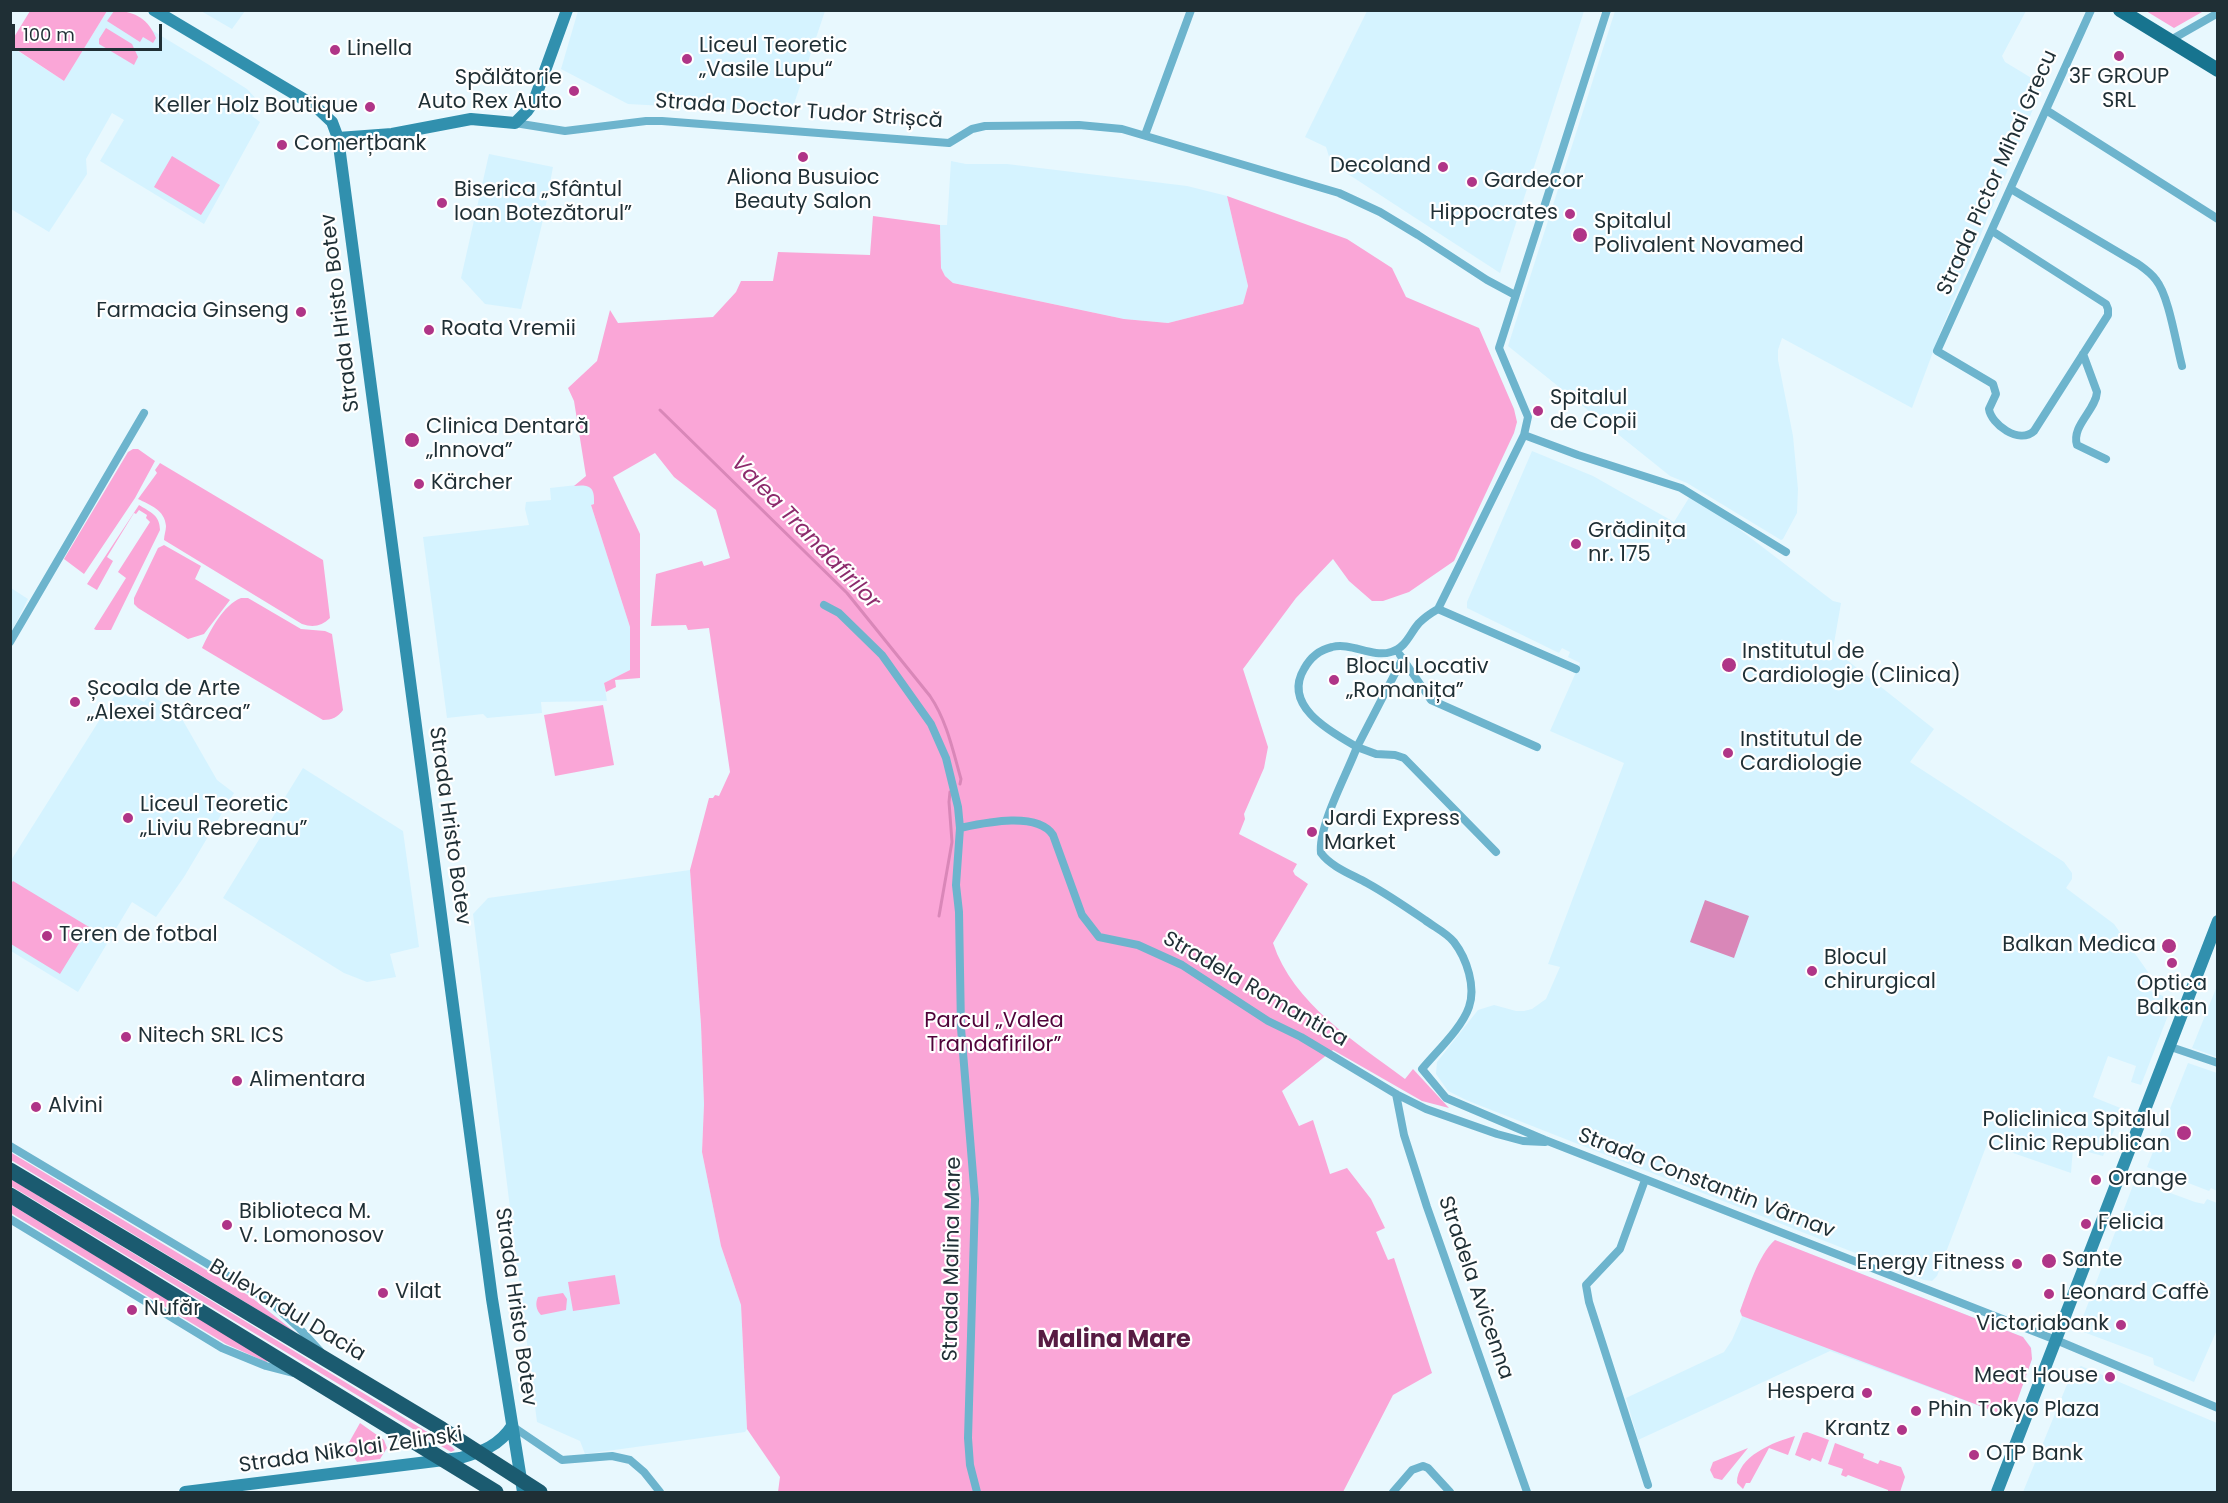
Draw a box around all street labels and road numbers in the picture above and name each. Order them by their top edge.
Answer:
street label: Strada Pictor Mihai Grecu [1932,47,2064,299]
street label: Strada Doctor Tudor Strișcă [654,89,944,135]
street label: Strada Hristo Botev [316,212,366,414]
street label: Strada Hristo Botev [423,725,475,927]
street label: Stradela Romantica [1158,927,1352,1053]
street label: Strada Constantin Vârnav [1574,1123,1838,1245]
street label: Strada Malina Mare [939,1156,967,1362]
street label: Stradela Avicenna [1432,1193,1518,1383]
street label: Strada Hristo Botev [489,1206,541,1408]
street label: Bulevardul Dacia [204,1254,370,1368]
street label: Strada Nikolai Zelinski [238,1423,464,1479]

